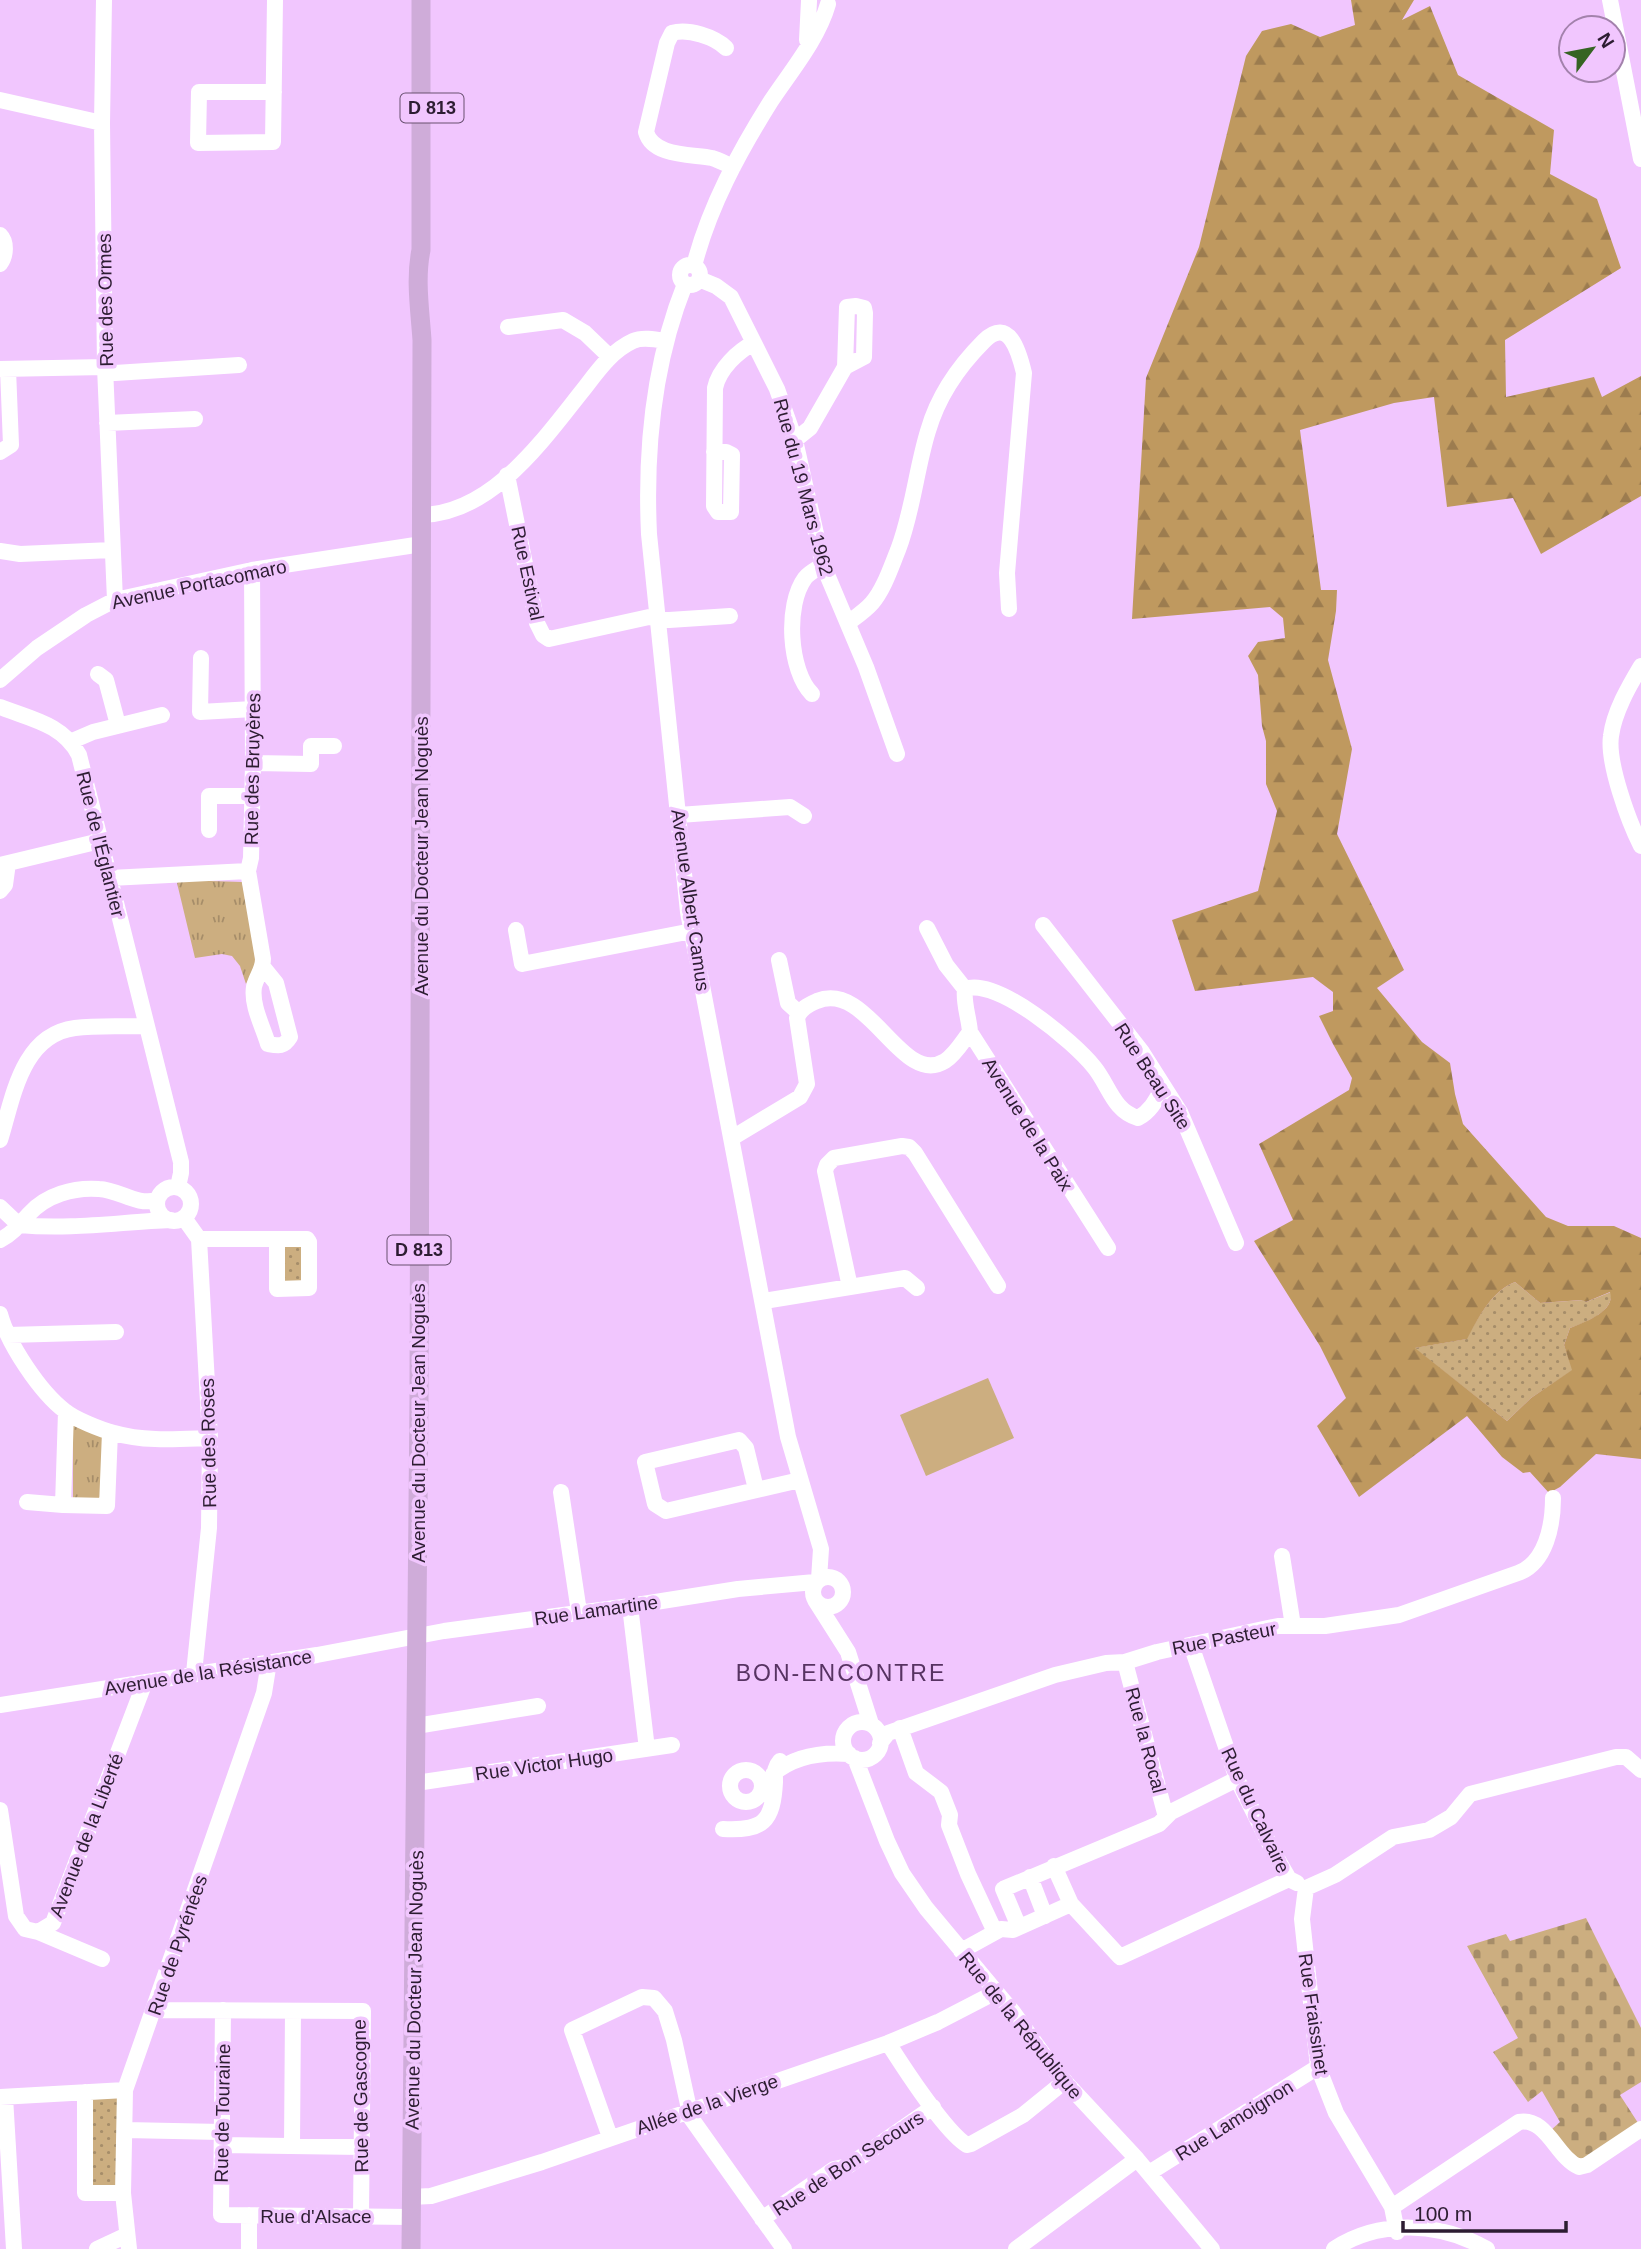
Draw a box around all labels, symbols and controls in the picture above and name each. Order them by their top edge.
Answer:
north arrow [1557,14,1627,84]
text: N [1593,29,1619,52]
road number: D 813 [400,94,464,122]
street label: Rue des Ormes [94,233,117,367]
street label: Rue du 19 Mars 1962 [770,396,837,578]
street label: Rue Estival [507,524,548,622]
street label: Avenue Portacomaro [110,556,288,613]
street label: Rue des Bruyères [241,693,264,845]
street label: Avenue du Docteur Jean Noguès [411,716,432,996]
street label: Rue de l'Églantier [72,769,129,920]
street label: Avenue Albert Camus [667,808,714,992]
street label: Rue Beau Site [1110,1019,1195,1133]
street label: Avenue de la Paix [978,1054,1077,1195]
road number: D 813 [388,1236,450,1265]
street label: Avenue du Docteur Jean Noguès [408,1283,429,1563]
street label: Rue des Roses [197,1378,220,1508]
street label: Rue Lamartine [533,1591,659,1630]
street label: Rue Pasteur [1170,1618,1279,1659]
street label: Avenue de la Résistance [103,1646,313,1699]
district label: BON-ENCONTRE [736,1660,946,1686]
street label: Rue la Rocal [1121,1685,1170,1795]
street label: Rue Victor Hugo [474,1744,614,1785]
street label: Rue du Calvaire [1217,1744,1294,1876]
street label: Avenue de la Liberté [45,1750,127,1920]
street label: Avenue du Docteur Jean Noguès [402,1850,427,2130]
street label: Rue de Pyrénées [144,1872,211,2018]
street label: Rue de la République [955,1948,1086,2103]
street label: Rue Fraissinet [1295,1952,1333,2077]
street label: Rue de Gascogne [349,2019,372,2173]
street label: Rue de Touraine [211,2043,234,2183]
street label: Allée de la Vierge [633,2070,781,2139]
street label: Rue Lamoignon [1172,2076,1297,2165]
street label: Rue de Bon Secours [769,2107,928,2220]
scale bar [1403,2190,1566,2234]
text: 100 m [1414,2202,1472,2225]
street label: Rue d'Alsace [260,2206,372,2227]

